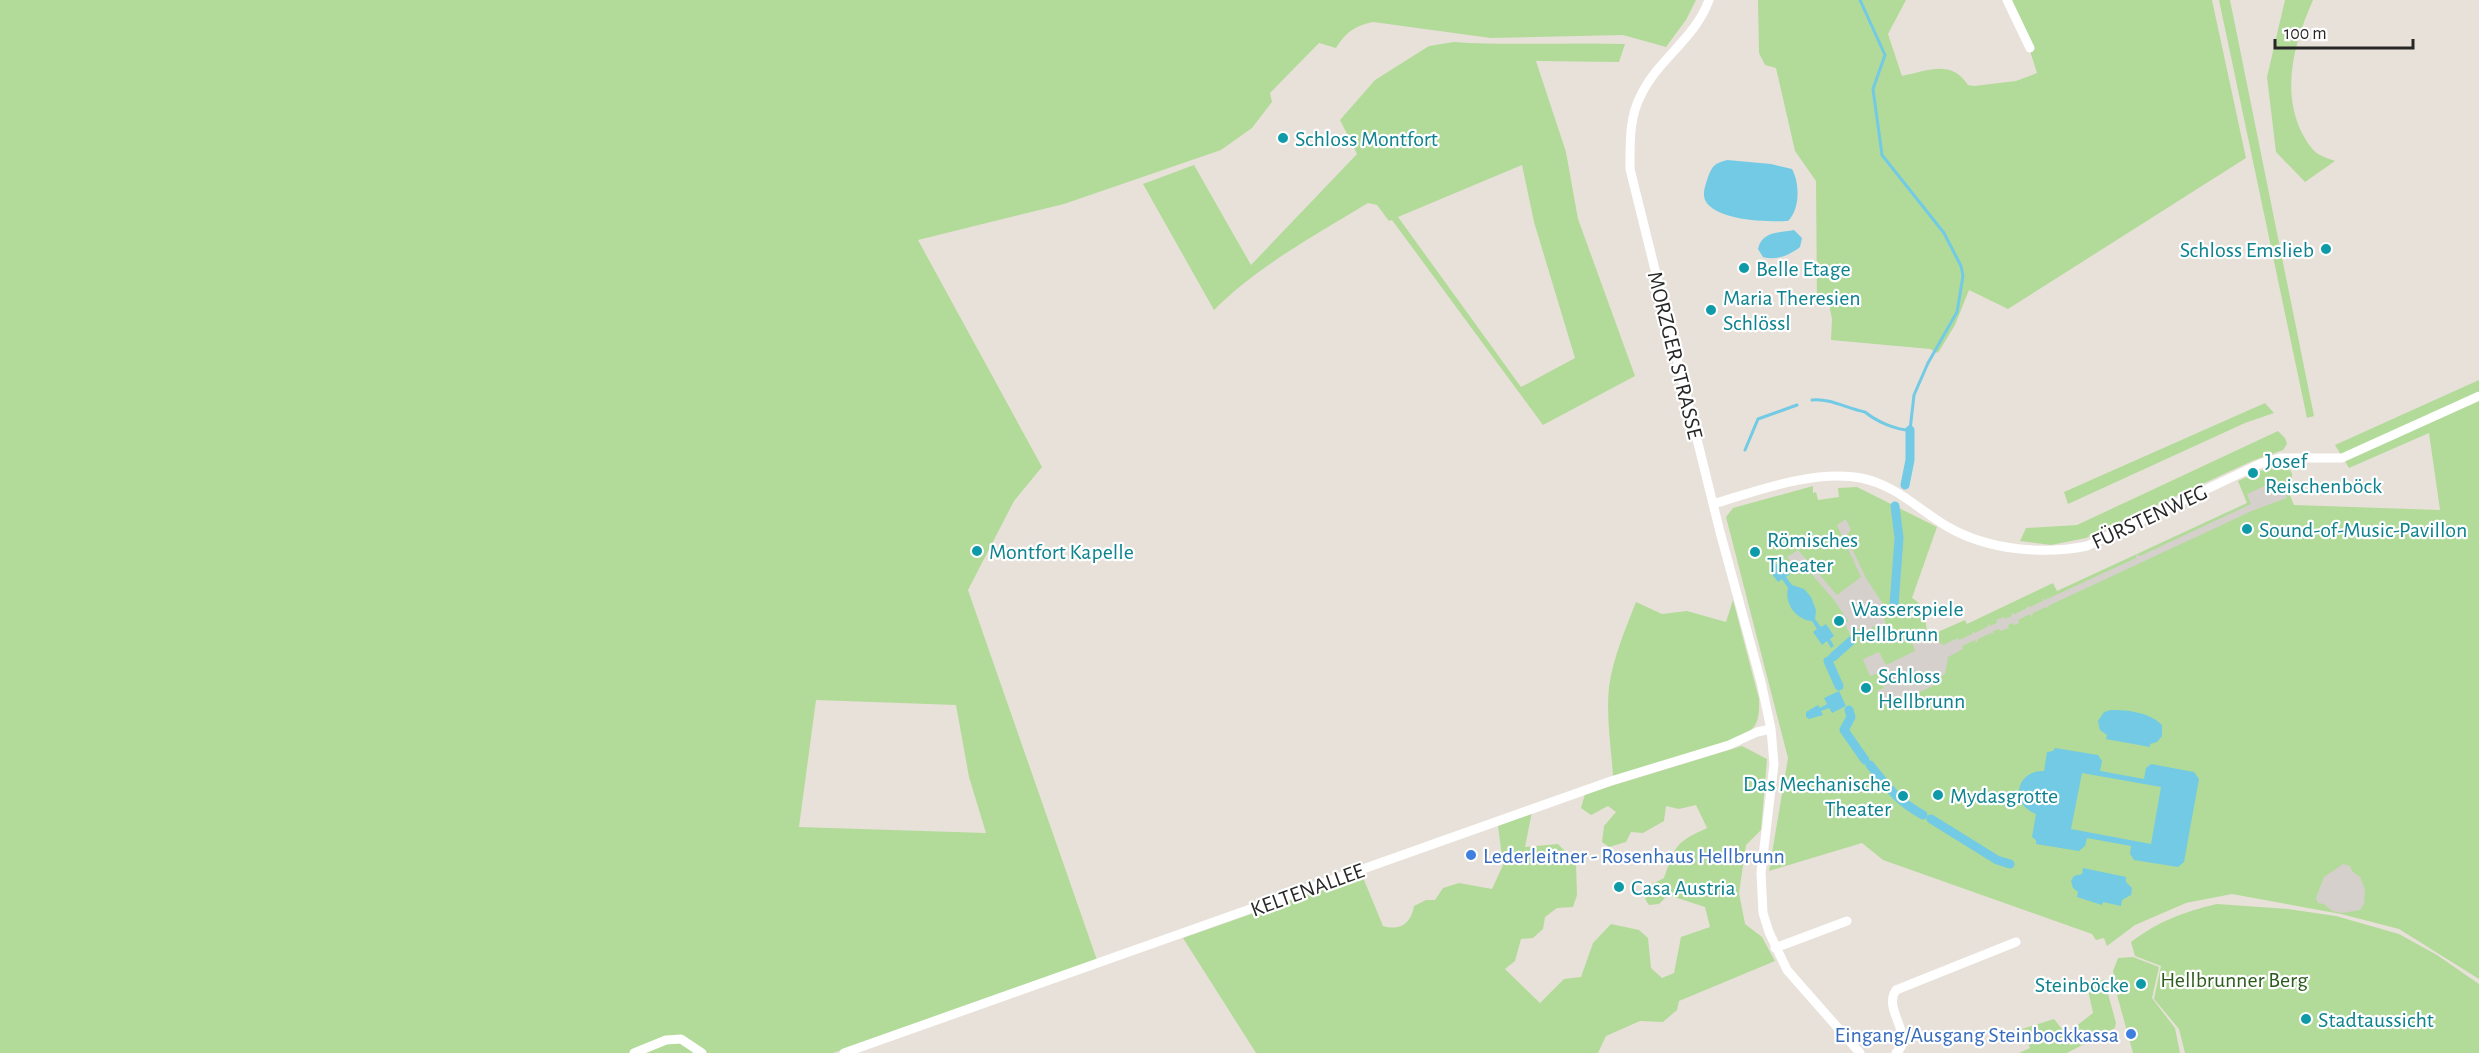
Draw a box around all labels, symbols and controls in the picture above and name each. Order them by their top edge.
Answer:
scale bar [2275,12,2413,50]
text: 100 m [2284,25,2327,43]
place label: Schloss Montfort [1295,128,1438,150]
marker: Schloss Montfort [1276,131,1290,145]
place label: Schloss Emslieb [2180,239,2314,261]
marker: Schloss Emslieb [2319,242,2333,256]
place label: Belle Etage [1756,258,1851,280]
marker: Belle Etage [1737,261,1751,275]
street label: MORZGER STRASSE [1644,269,1707,442]
place label: Maria Theresien Schlössl [1723,287,1861,334]
marker: Maria Theresien Schlössl [1704,303,1718,317]
place label: Josef Reischenböck [2265,450,2382,497]
marker: Josef Reischenböck [2246,466,2260,480]
street label: FÜRSTENWEG [2088,481,2211,553]
place label: Sound-of-Music-Pavillon [2259,519,2467,541]
marker: Sound-of-Music-Pavillon [2240,522,2254,536]
place label: Römisches Theater [1767,529,1858,576]
place label: Montfort Kapelle [989,541,1134,563]
marker: Montfort Kapelle [970,544,984,558]
marker: Römisches Theater [1748,545,1762,559]
place label: Wasserspiele Hellbrunn [1851,598,1964,645]
marker: Wasserspiele Hellbrunn [1832,614,1846,628]
place label: Schloss Hellbrunn [1878,665,1965,712]
marker: Schloss Hellbrunn [1859,681,1873,695]
place label: Das Mechanische Theater [1743,773,1891,820]
place label: Mydasgrotte [1950,785,2058,807]
marker: Mydasgrotte [1931,788,1945,802]
marker: Das Mechanische Theater [1896,789,1910,803]
place label: Lederleitner - Rosenhaus Hellbrunn [1483,845,1785,867]
marker: Lederleitner - Rosenhaus Hellbrunn [1464,848,1478,862]
street label: KELTENALLEE [1247,859,1368,921]
place label: Casa Austria [1631,877,1736,899]
marker: Casa Austria [1612,880,1626,894]
park label: Hellbrunner Berg [2160,969,2308,991]
place label: Steinböcke [2035,974,2129,996]
marker: Steinböcke [2134,977,2148,991]
place label: Stadtaussicht [2318,1009,2434,1031]
marker: Stadtaussicht [2299,1012,2313,1026]
place label: Eingang/Ausgang Steinbockkassa [1835,1024,2119,1046]
marker: Eingang/Ausgang Steinbockkassa [2124,1027,2138,1041]

